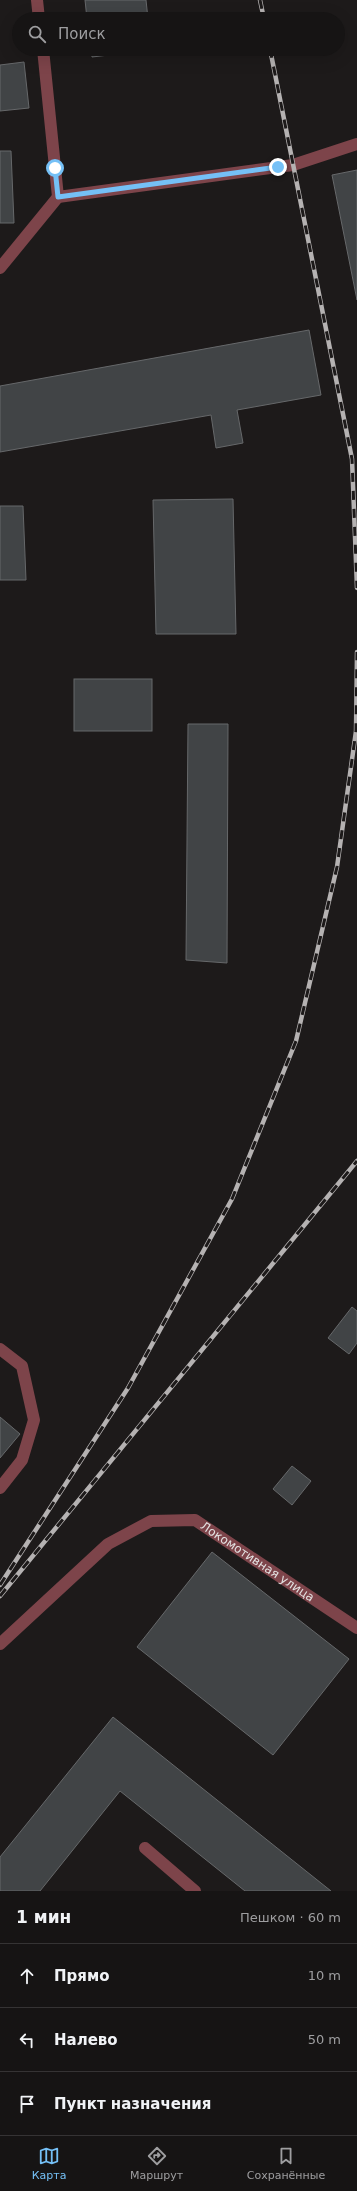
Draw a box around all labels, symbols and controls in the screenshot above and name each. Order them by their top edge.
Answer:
search box [12,12,345,56]
icon: search [26,23,48,45]
text: Поиск [58,25,106,43]
route end [269,158,287,176]
route start [46,159,64,177]
street label: Локомотивная улица [198,1519,317,1605]
text: 1 мин [16,1907,71,1927]
text: Пешком · 60 m [240,1910,341,1925]
icon: ahead [16,1965,38,1987]
text: Прямо [54,1967,110,1985]
text: 10 m [308,1968,341,1983]
icon: left [16,2029,38,2051]
text: Налево [54,2031,118,2049]
text: 50 m [308,2032,341,2047]
icon: arrive [16,2093,38,2115]
text: Пункт назначения [54,2095,211,2113]
tab: Карта [32,2145,66,2182]
tab: Маршрут [130,2145,183,2182]
tab: Сохранённые [247,2145,325,2182]

